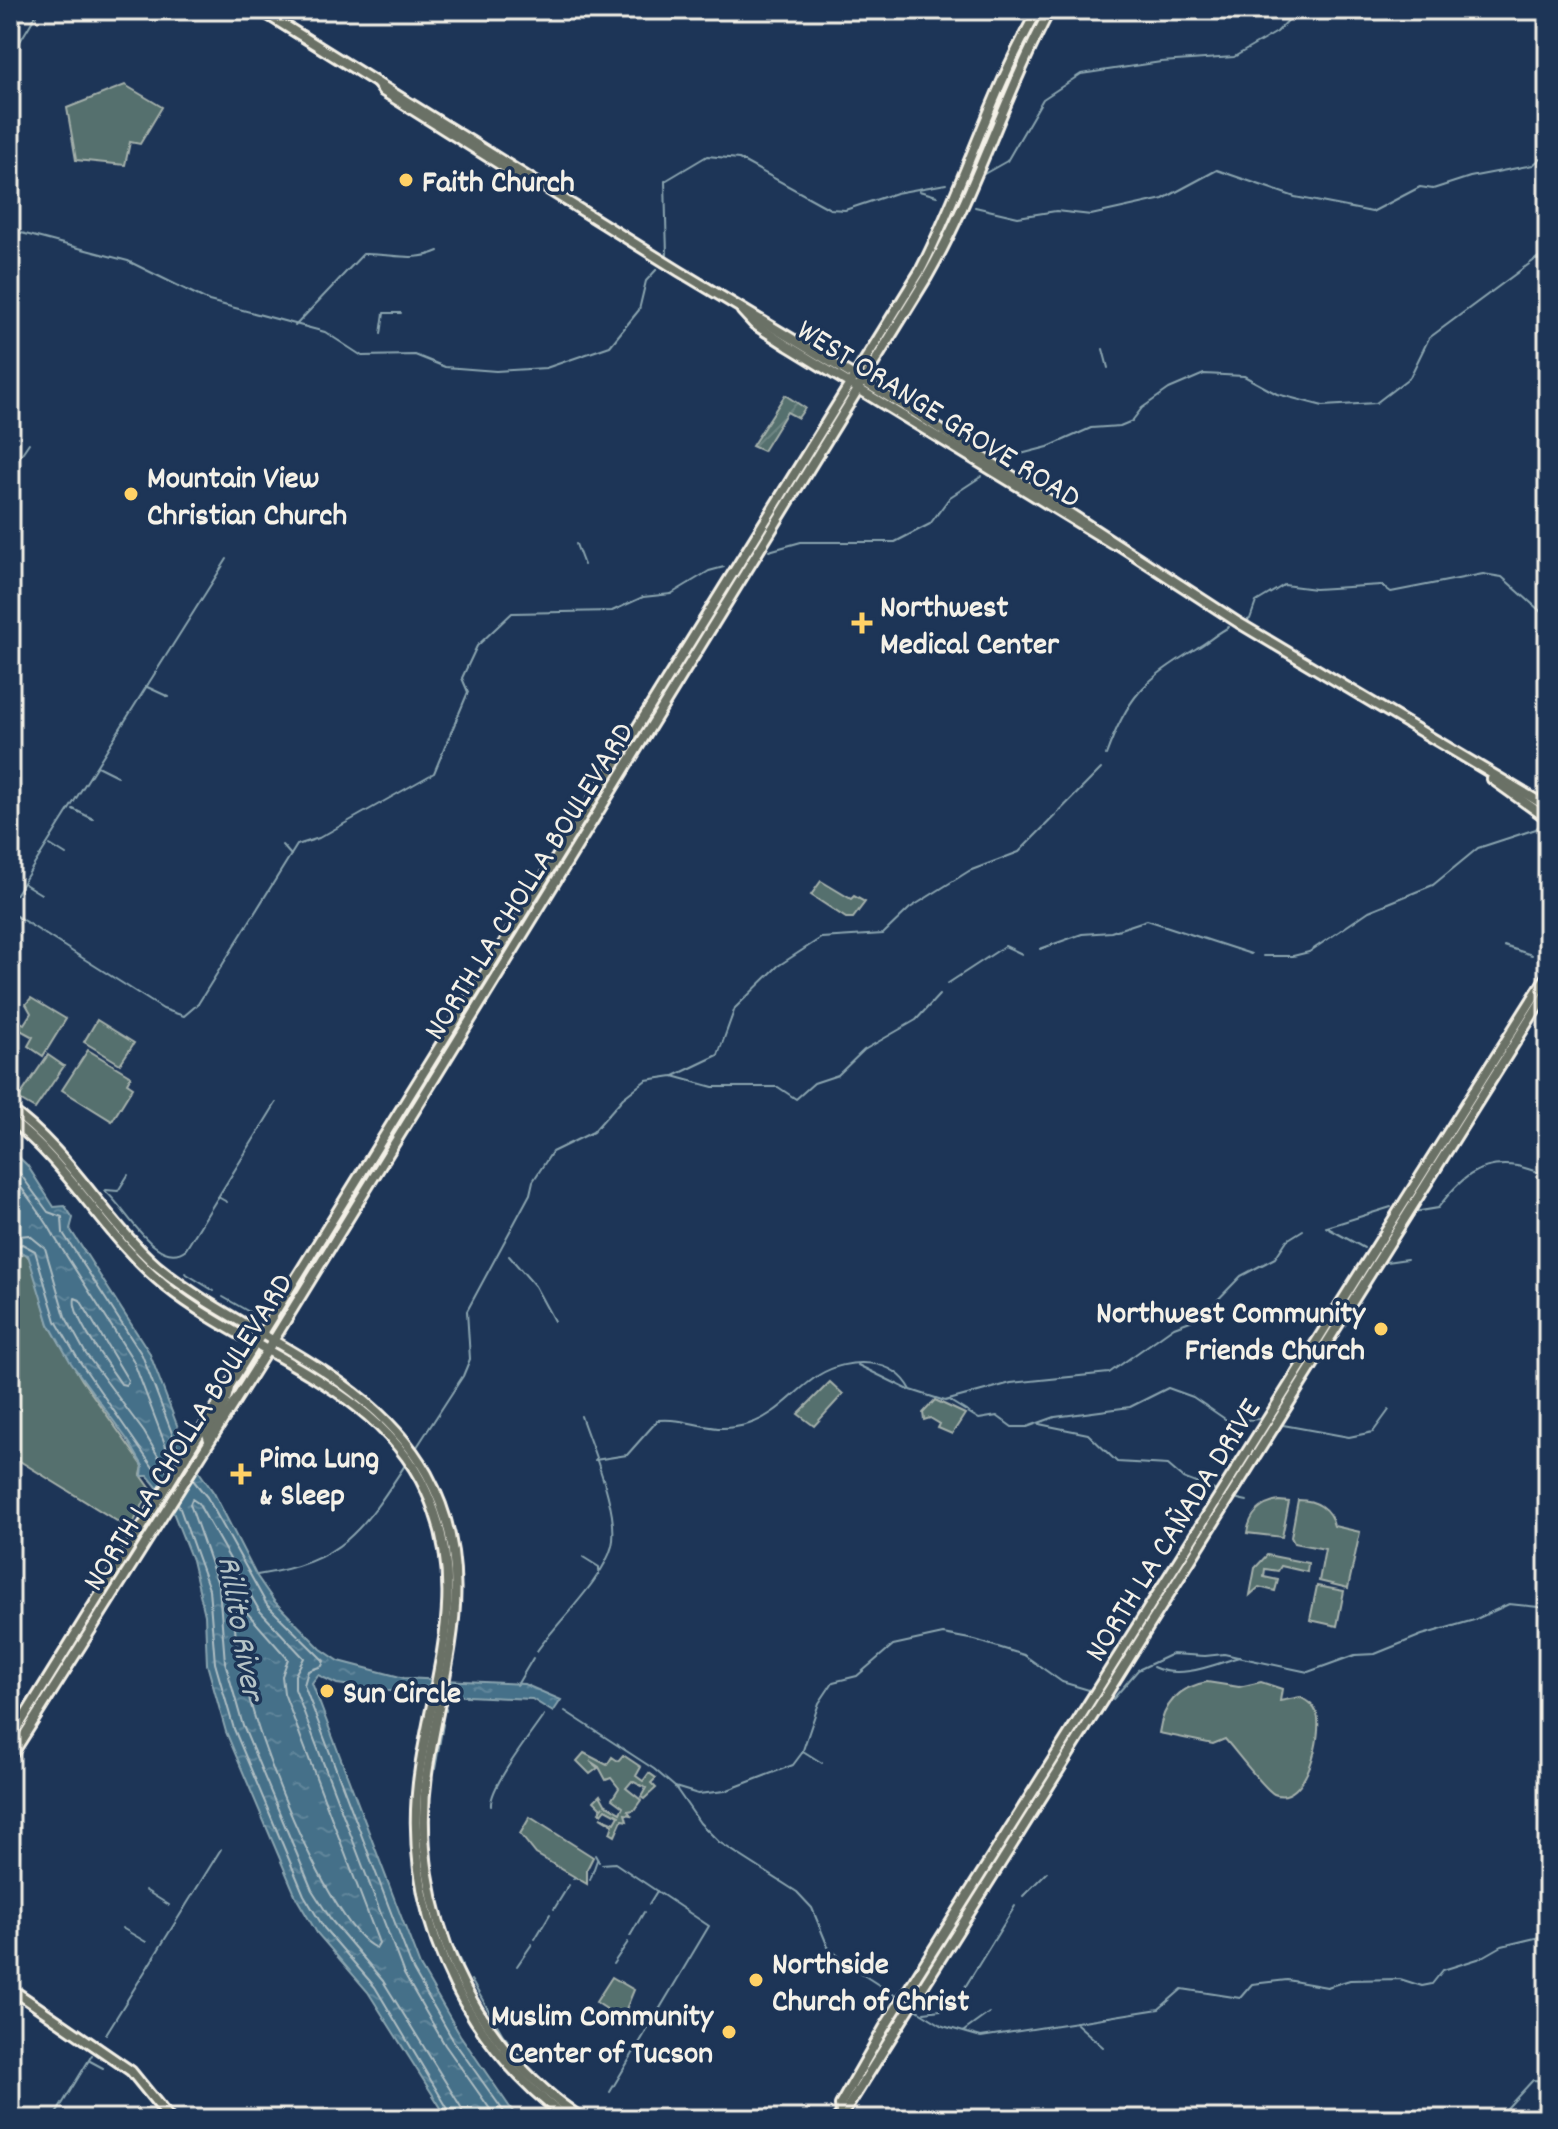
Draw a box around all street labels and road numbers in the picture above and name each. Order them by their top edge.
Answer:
street label: WEST ORANGE GROVE ROAD [786,310,1088,523]
street label: NORTH LA CHOLLA BOULEVARD [414,715,648,1051]
street label: NORTH LA CHOLLA BOULEVARD [73,1266,307,1602]
street label: NORTH LA CAÑADA DRIVE [1075,1391,1275,1672]

